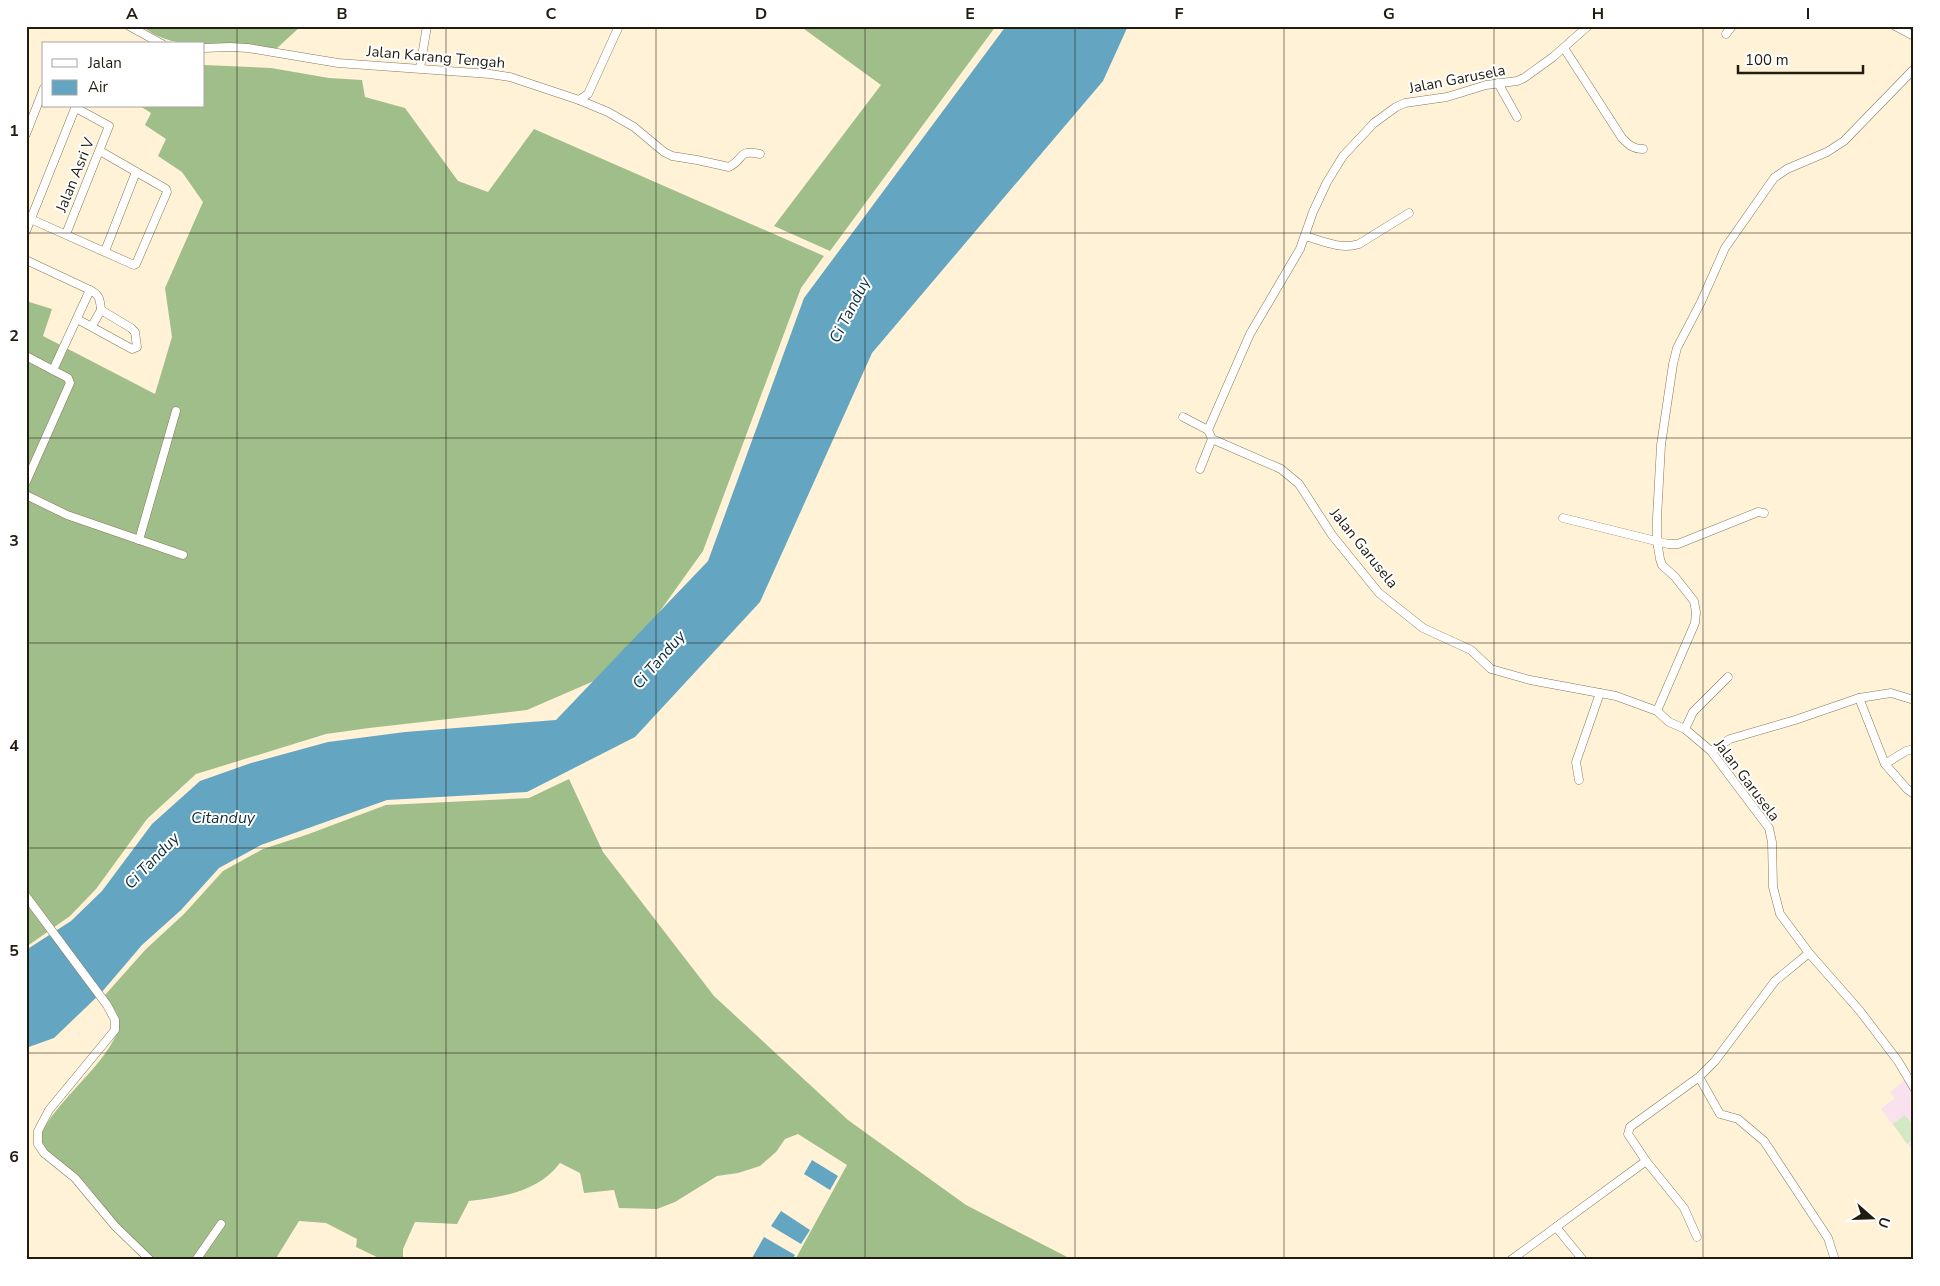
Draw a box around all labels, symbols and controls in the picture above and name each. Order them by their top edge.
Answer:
text: A [126,3,138,25]
text: B [336,3,348,25]
text: C [546,3,557,25]
text: D [755,3,767,25]
text: E [965,3,975,25]
text: F [1175,3,1184,25]
text: G [1383,3,1395,25]
text: H [1592,3,1604,25]
text: I [1806,3,1810,25]
street label: Jalan Karang Tengah [365,41,506,73]
legend [42,42,205,108]
scale bar [1738,42,1862,74]
text: 100 m [1745,50,1789,70]
text: Jalan [87,53,122,73]
street label: Jalan Garusela [1406,60,1507,98]
text: Air [88,77,108,97]
text: 1 [9,120,19,142]
street label: Jalan Asri V [51,134,99,216]
water label: Ci Tanduy [824,273,876,347]
text: 2 [9,325,19,347]
street label: Jalan Garusela [1325,503,1403,592]
text: 3 [9,530,19,552]
water label: Ci Tanduy [627,625,691,694]
street label: Jalan Garusela [1709,734,1784,825]
text: 4 [9,735,19,757]
water label: Citanduy [191,807,256,829]
water label: Ci Tanduy [119,827,185,894]
text: 5 [9,940,19,962]
text: 6 [9,1146,19,1168]
north arrow [1848,1194,1898,1244]
text: U [1873,1214,1894,1230]

